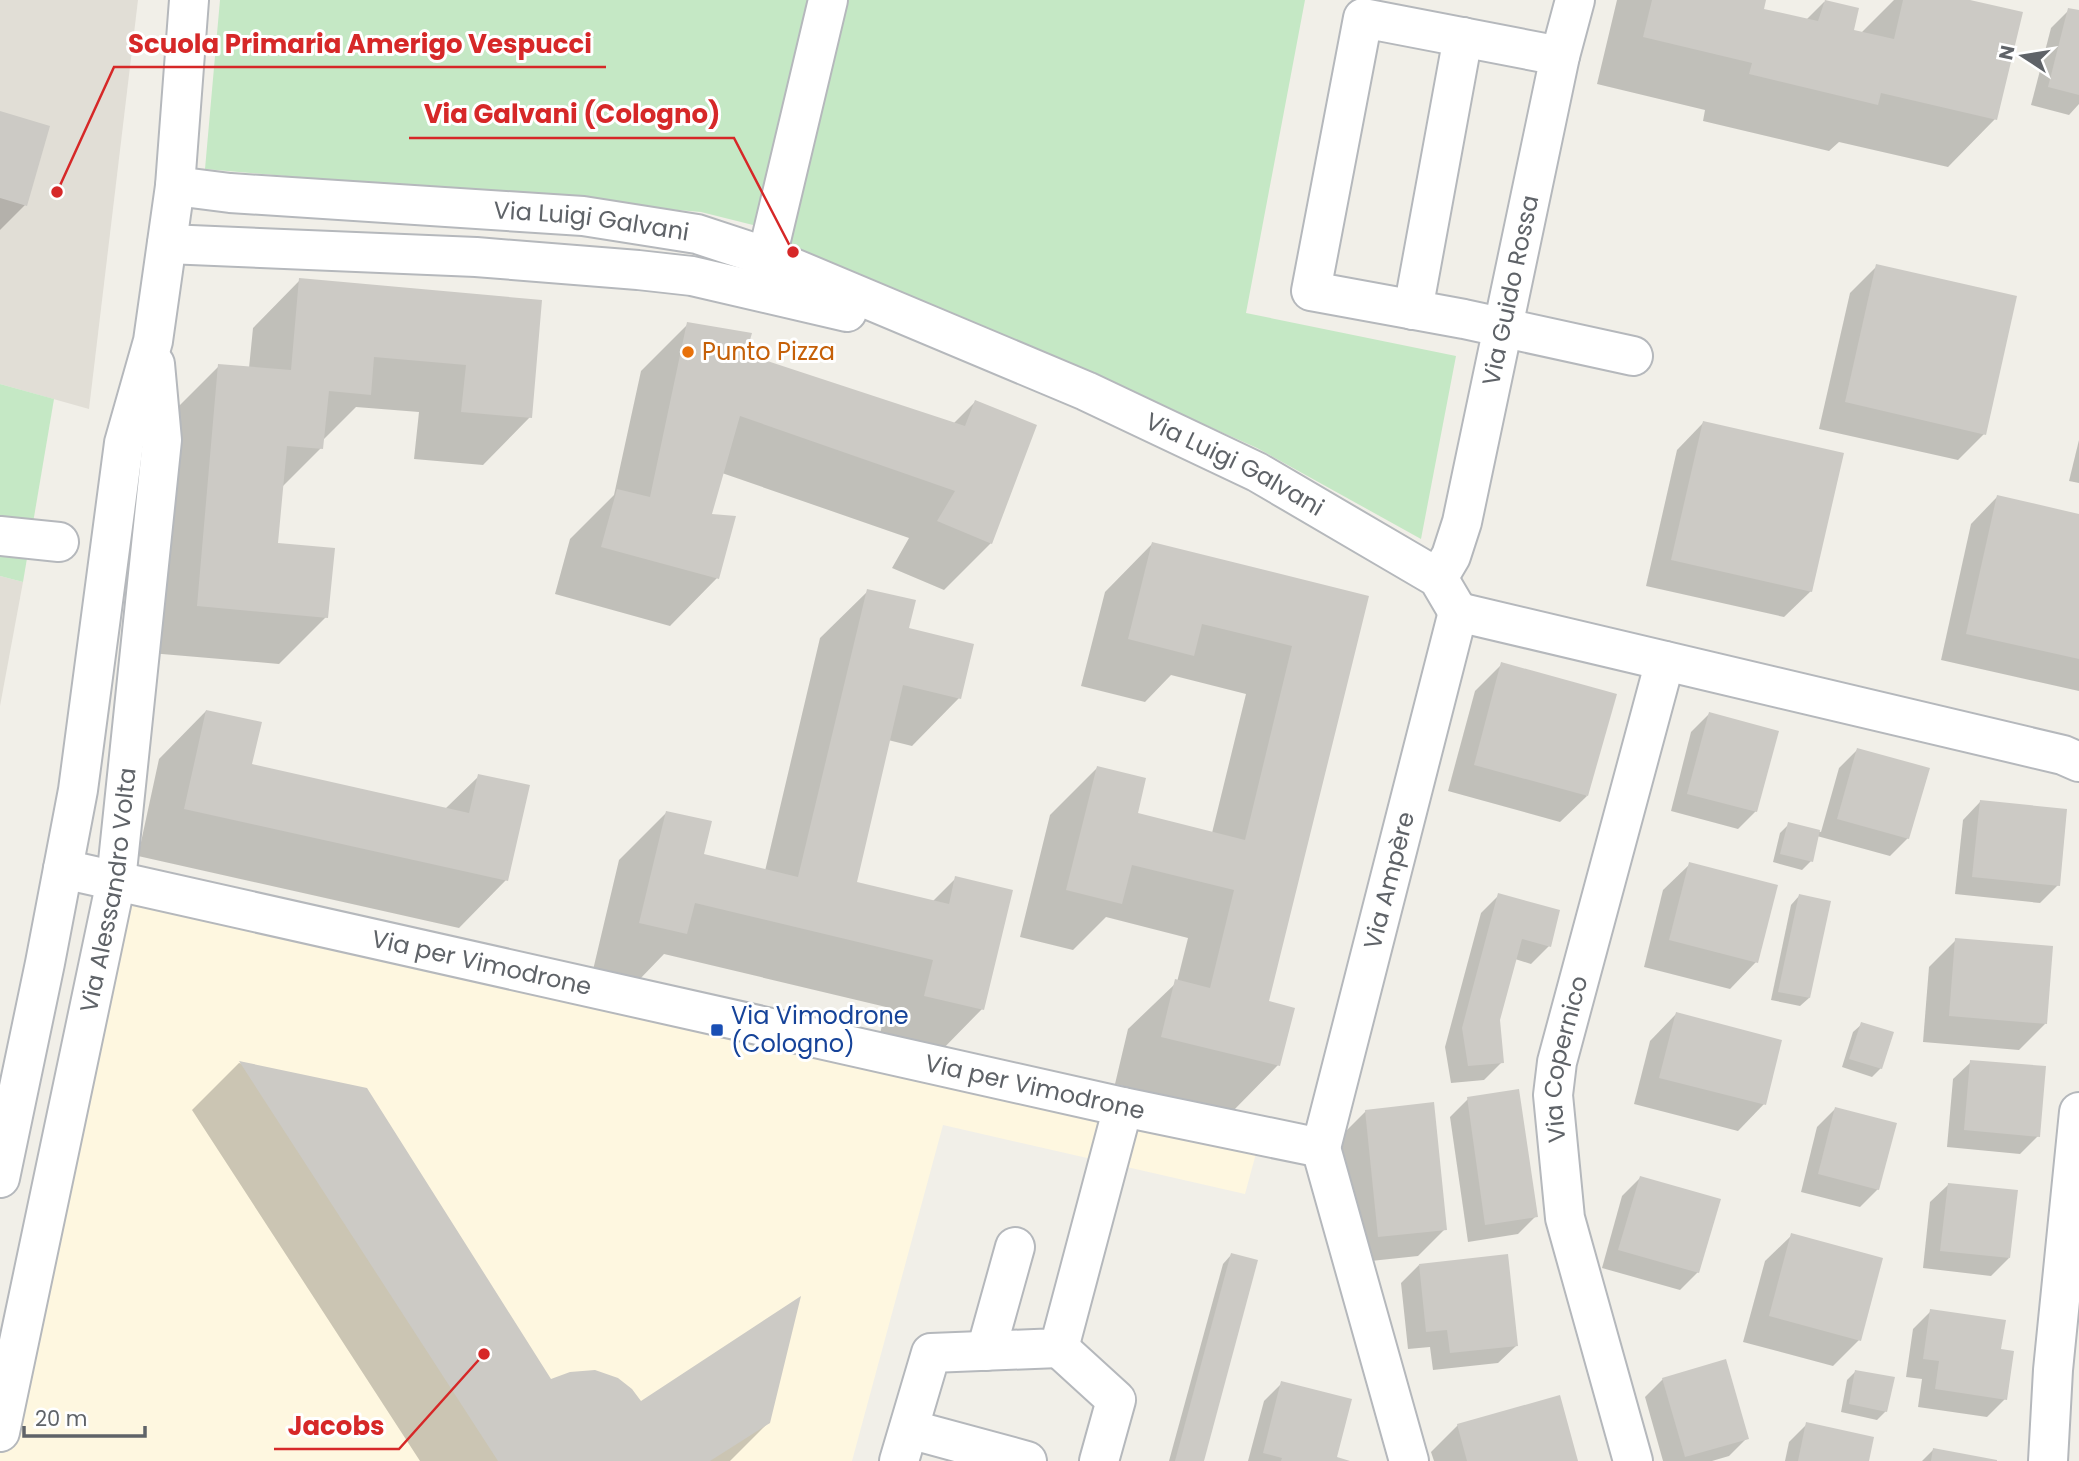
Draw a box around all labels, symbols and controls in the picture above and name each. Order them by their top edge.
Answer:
callout: Scuola Primaria Amerigo Vespucci [114,20,606,67]
north arrow [1988,21,2058,91]
text: Scuola Primaria Amerigo Vespucci [128,26,592,62]
text: N [1992,43,2022,62]
callout: Via Galvani (Cologno) [409,91,734,138]
text: Via Galvani (Cologno) [424,96,720,132]
street label: Via Guido Rossa [1474,192,1546,389]
street label: Via Luigi Galvani [493,193,692,249]
place label: Punto Pizza [702,335,835,368]
marker: Punto Pizza [680,344,696,360]
street label: Via Luigi Galvani [1140,404,1330,524]
street label: Via Alessandro Volta [72,766,144,1015]
street label: Via Ampère [1355,808,1422,953]
street label: Via per Vimodrone [369,922,595,1003]
street label: Via Copernico [1536,972,1596,1144]
place label: Via Vimodrone (Cologno) [731,999,909,1060]
marker: Via Vimodrone (Cologno) [709,1022,725,1038]
street label: Via per Vimodrone [922,1046,1148,1127]
scale bar [24,1394,145,1438]
callout: Jacobs [274,1402,399,1449]
text: 20 m [35,1404,88,1433]
text: Jacobs [287,1408,385,1444]

